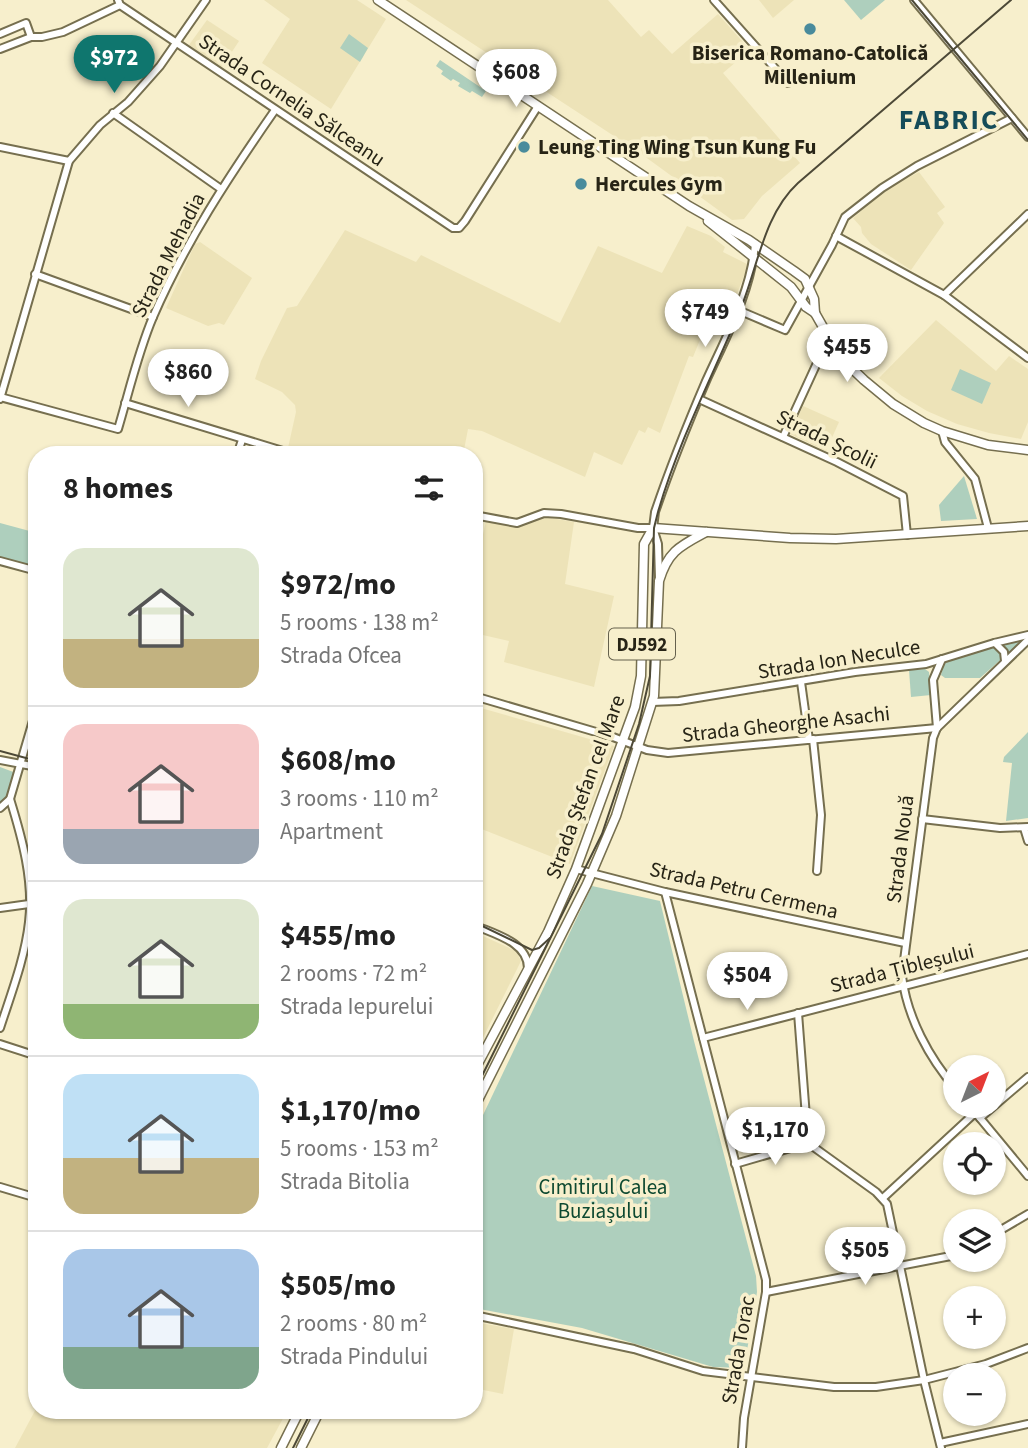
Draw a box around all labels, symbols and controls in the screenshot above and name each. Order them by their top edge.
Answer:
marker: Biserica Romano-Catolică Millenium [802,21,818,37]
street label: Strada Cornelia Sălceanu [193,26,391,174]
pin: $972 [73,36,155,95]
place label: Biserica Romano-Catolică Millenium [692,38,928,92]
text: $972 [90,41,138,74]
pin: $608 [475,50,557,109]
text: $608 [492,55,540,88]
district label: FABRIC [899,100,999,140]
place label: Leung Ting Wing Tsun Kung Fu [538,132,816,162]
marker: Leung Ting Wing Tsun Kung Fu [516,139,532,155]
place label: Hercules Gym [595,169,723,199]
marker: Hercules Gym [573,176,589,192]
street label: Strada Mehadia [124,187,212,323]
pin: $749 [664,290,746,349]
text: $749 [681,295,729,328]
pin: $455 [806,324,888,384]
text: $455 [823,330,871,363]
pin: $860 [147,350,229,409]
text: $860 [164,355,212,388]
street label: Strada Școlii [771,402,883,476]
text: 8 homes [63,467,173,510]
icon: filters [410,469,448,507]
text: $972/mo [280,563,396,606]
icon: home [119,576,203,660]
text: 5 rooms · 138 m² [280,606,439,639]
road number: DJ592 [609,628,675,660]
street label: Strada Ion Neculce [756,631,922,687]
text: Strada Ofcea [280,639,402,672]
street label: Strada Ștefan cel Mare [538,691,632,883]
street label: Strada Gheorghe Asachi [681,698,891,750]
text: $608/mo [280,739,396,782]
icon: home [119,752,203,836]
text: 3 rooms · 110 m² [280,782,439,815]
street label: Strada Nouă [878,793,922,905]
text: Apartment [280,815,383,848]
street label: Strada Petru Cermena [647,854,841,926]
text: $455/mo [280,914,396,957]
icon: home [119,927,203,1011]
street label: Strada Țibleșului [827,936,977,1000]
pin: $504 [706,953,788,1012]
text: 2 rooms · 72 m² [280,957,427,990]
text: $504 [723,958,771,991]
text: Strada Iepurelui [280,990,433,1023]
north arrow [943,1055,1006,1118]
map controls [943,1055,1006,1426]
text: $1,170/mo [280,1089,421,1132]
icon: home [119,1102,203,1186]
pin: $1,170 [718,1108,832,1167]
text: $1,170 [741,1113,809,1146]
text: 5 rooms · 153 m² [280,1132,439,1165]
button: locate [943,1132,1006,1195]
text: Strada Bitolia [280,1165,410,1198]
park label: Cimitirul Calea Buziașului [539,1172,667,1226]
button: layers [943,1209,1006,1272]
pin: $505 [824,1228,906,1287]
text: $505 [841,1233,889,1266]
text: $505/mo [280,1264,396,1307]
icon: home [119,1277,203,1361]
button: + [943,1286,1006,1349]
street label: Strada Torac [714,1293,762,1407]
text: 2 rooms · 80 m² [280,1307,427,1340]
text: Strada Pindului [280,1340,428,1373]
button: − [943,1363,1006,1426]

